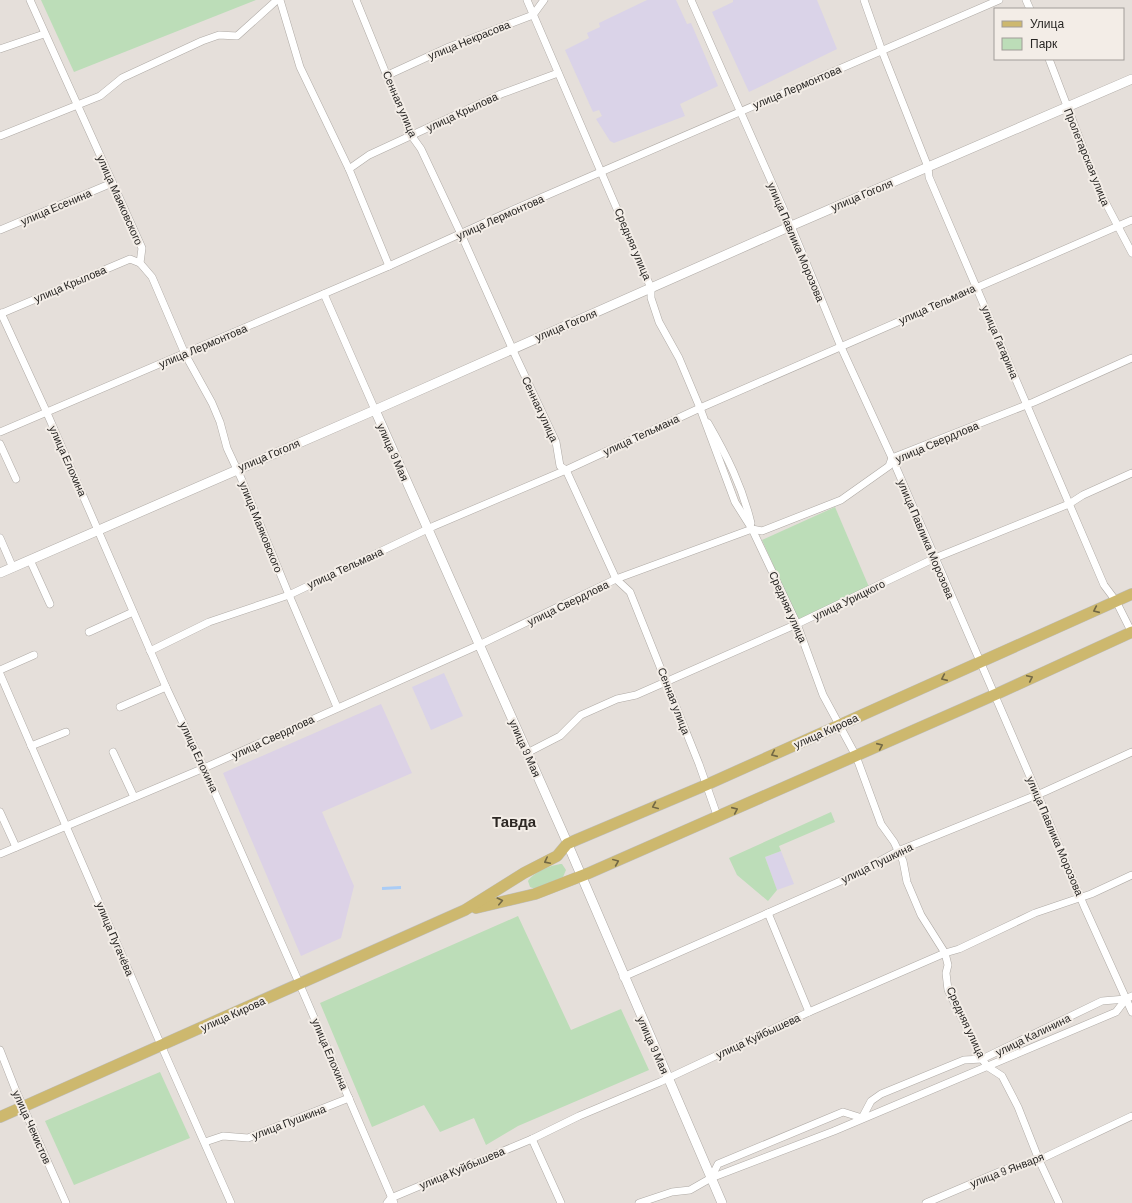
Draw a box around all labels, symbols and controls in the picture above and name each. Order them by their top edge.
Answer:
legend [994,8,1124,60]
text: Улица [1030,16,1064,31]
street label: улица Некрасова [426,17,512,62]
text: Парк [1030,36,1058,51]
street label: улица Лермонтова [751,62,844,111]
street label: Сенная улица [381,69,421,140]
street label: улица Крылова [424,89,500,134]
street label: Пролетарская улица [1062,106,1113,208]
street label: улица Маяковского [95,153,146,247]
street label: улица Гоголя [829,176,895,213]
street label: улица Павлика Морозова [765,180,828,304]
street label: улица Есенина [18,185,94,227]
street label: улица Лермонтова [454,191,546,242]
street label: Средняя улица [612,206,655,282]
street label: улица Крылова [32,262,109,305]
street label: улица Тельмана [897,281,978,326]
street label: улица Гагарина [979,303,1022,381]
street label: улица Гоголя [533,306,599,343]
street label: улица Лермонтова [157,321,250,370]
street label: Сенная улица [520,374,562,444]
street label: улица Тельмана [601,411,682,458]
street label: улица Свердлова [893,418,981,465]
street label: улица 9 Мая [375,421,412,483]
street label: улица Елохина [47,423,90,499]
street label: улица Гоголя [236,436,302,473]
street label: улица Павлика Морозова [895,477,958,601]
street label: улица Маяковского [237,479,286,574]
street label: улица Тельмана [305,544,386,591]
street label: Средняя улица [767,569,810,645]
street label: улица Свердлова [525,577,611,628]
street label: улица Урицкого [811,577,887,623]
one-way arrow [1093,605,1101,613]
street label: Сенная улица [656,665,694,737]
one-way arrow [941,674,948,682]
one-way arrow [1027,675,1034,683]
street label: улица Кирова [792,710,861,751]
street label: улица Свердлова [230,711,317,761]
street label: улица 9 Мая [507,717,544,779]
street label: улица Елохина [177,720,222,795]
one-way arrow [876,742,883,750]
one-way arrow [771,750,778,758]
street label: улица Павлика Морозова [1024,774,1087,898]
one-way arrow [652,802,659,810]
one-way arrow [731,807,739,815]
district label: Тавда [492,812,537,830]
street label: улица Пушкина [839,839,915,885]
one-way arrow [544,856,552,864]
one-way arrow [613,858,620,866]
one-way arrow [497,898,503,906]
street label: улица Пугачёва [94,900,137,979]
street label: Средняя улица [944,984,989,1060]
street label: улица Кирова [199,993,268,1034]
street label: улица Куйбышева [714,1010,803,1061]
street label: улица Калинина [993,1010,1073,1058]
street label: улица 9 Мая [635,1014,672,1076]
street label: улица Елохина [310,1016,352,1092]
street label: улица Чекистов [10,1088,55,1166]
street label: улица Пушкина [250,1101,328,1142]
street label: улица Куйбышева [417,1143,507,1191]
street label: улица 9 Января [968,1149,1046,1190]

